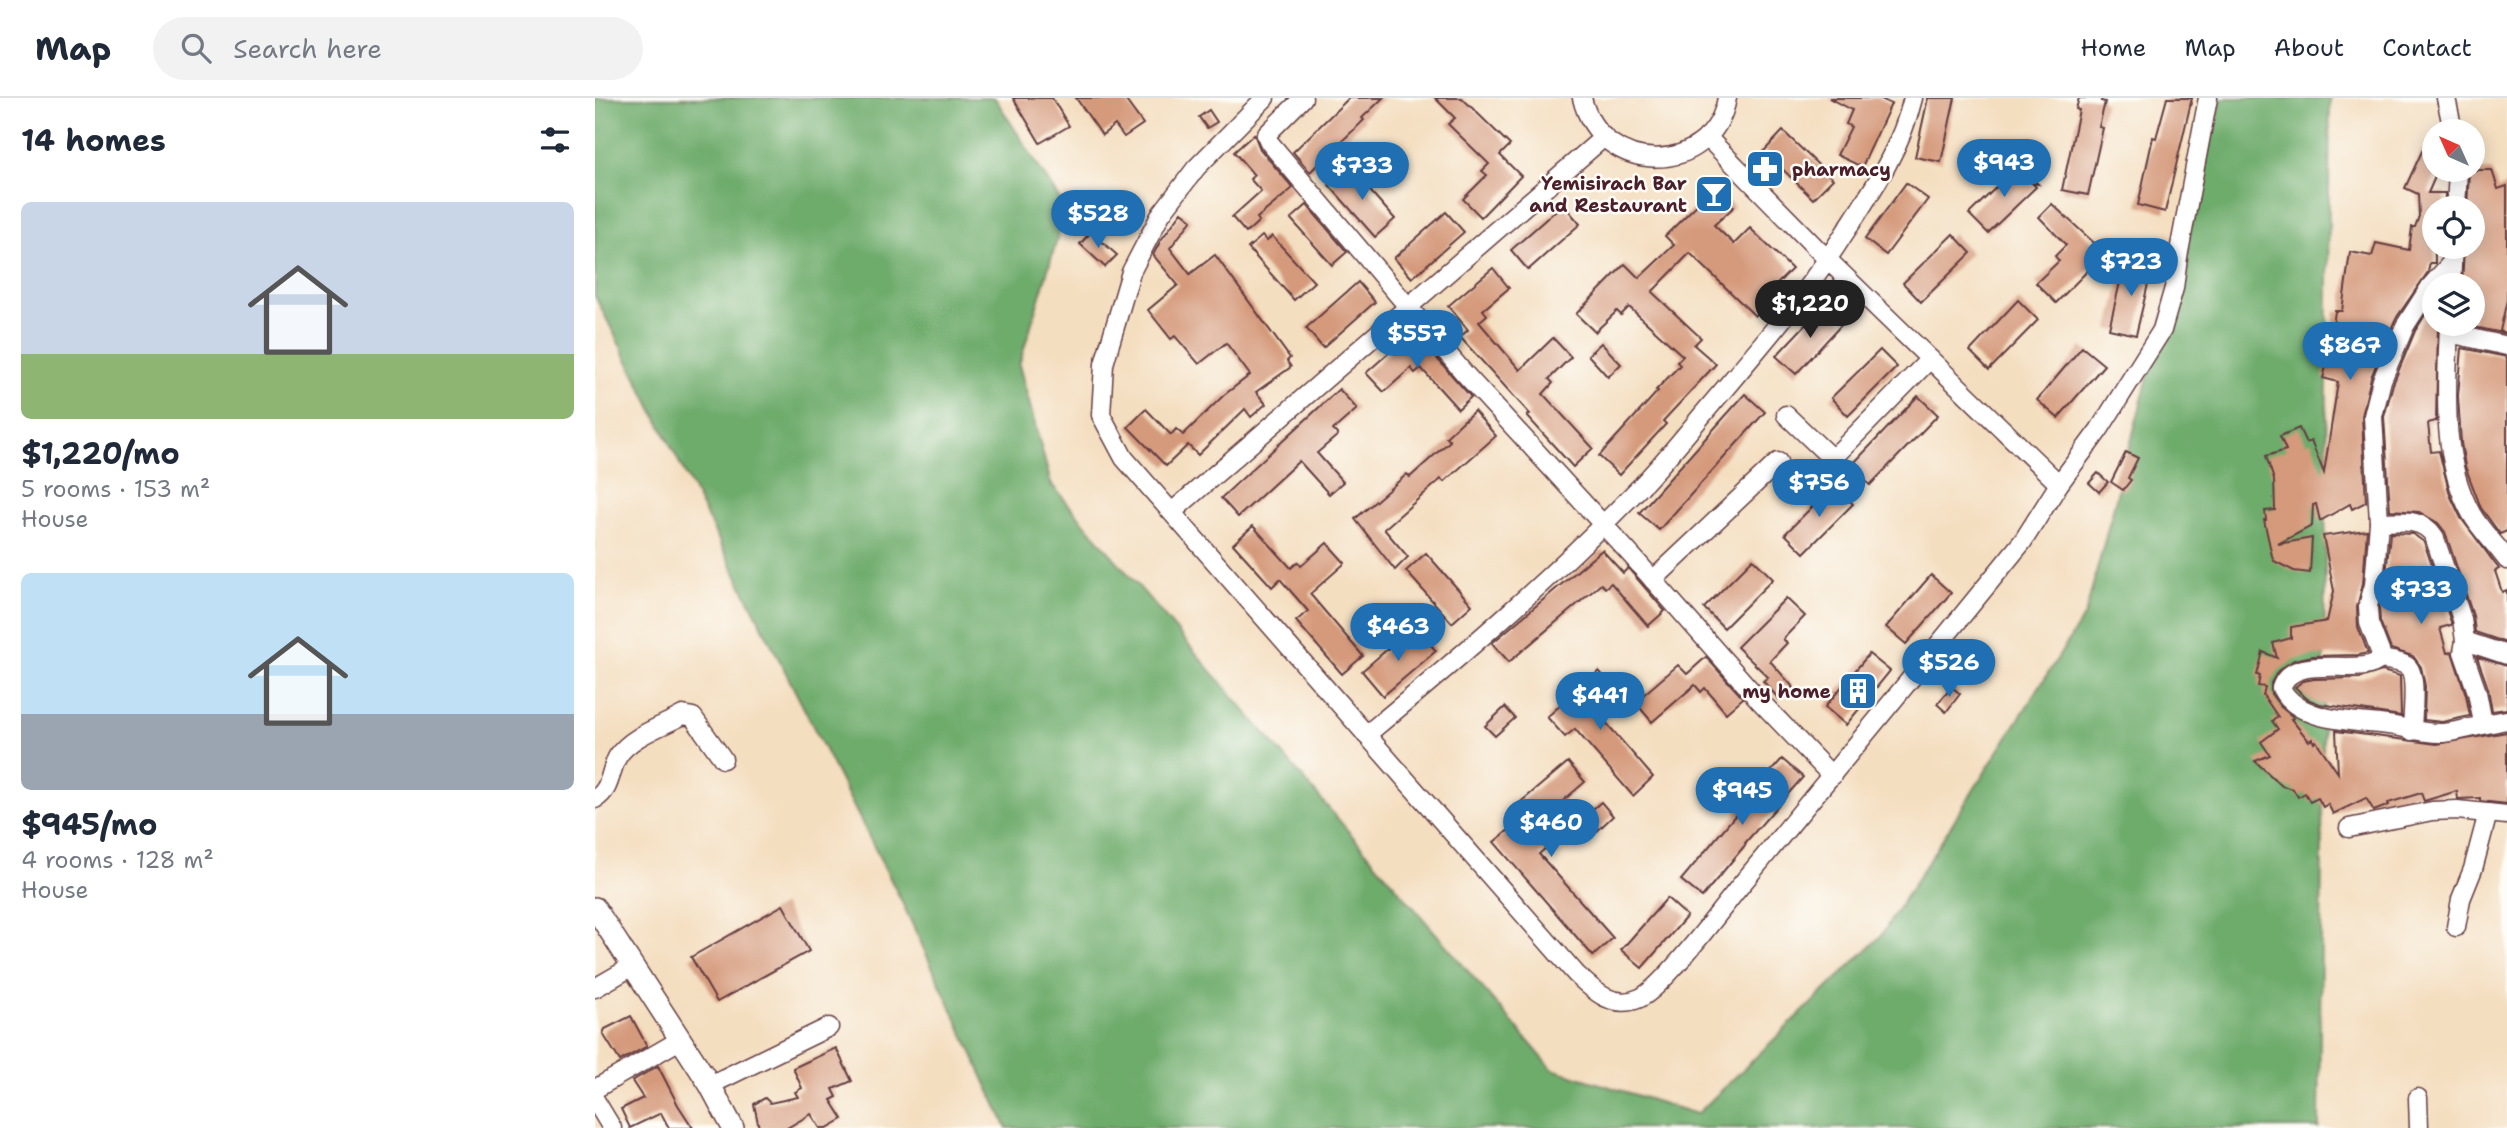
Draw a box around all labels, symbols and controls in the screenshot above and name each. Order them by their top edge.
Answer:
search box [153,17,643,80]
text: Map [35,26,111,71]
icon: search [177,29,215,67]
text: Search here [233,31,382,66]
text: Home [2080,32,2146,64]
text: Map [2184,32,2236,64]
text: About [2274,32,2344,64]
text: Contact [2382,32,2472,64]
north arrow [2422,119,2485,182]
map controls [2422,119,2485,336]
text: 14 homes [21,120,166,161]
icon: filters [536,121,574,159]
pin: $943 [1963,140,2045,199]
pin: $733 [1321,142,1403,202]
text: $943 [1973,147,2035,177]
pharmacy icon: pharmacy [1744,148,1786,190]
text: $733 [1331,150,1393,180]
place label: pharmacy [1792,157,1891,182]
place label: Yemisirach Bar and Restaurant [1529,171,1687,218]
bar icon: Yemisirach Bar and Restaurant [1693,173,1735,215]
pin: $528 [1057,190,1139,250]
button: locate [2422,196,2485,259]
text: $528 [1067,198,1129,228]
pin: $723 [2090,238,2172,298]
text: $723 [2100,246,2162,276]
icon: home [235,247,361,373]
button: layers [2422,273,2485,336]
pin: $1,220 [1753,280,1867,340]
text: $1,220 [1771,288,1849,318]
pin: $557 [1376,310,1458,370]
text: $557 [1387,318,1447,348]
pin: $867 [2309,322,2391,382]
text: $867 [2319,330,2381,360]
text: $1,220/mo [21,433,180,474]
pin: $756 [1778,460,1860,519]
text: $756 [1788,467,1850,497]
text: 5 rooms · 153 m² [21,474,210,504]
text: House [21,504,89,534]
pin: $733 [2380,566,2462,626]
text: $733 [2390,574,2452,604]
pin: $463 [1357,603,1439,663]
text: $463 [1366,611,1430,641]
icon: home [235,618,361,744]
pin: $526 [1908,640,1990,699]
text: $526 [1918,647,1980,677]
building icon: my home [1837,670,1879,712]
pin: $441 [1559,672,1641,732]
place label: my home [1742,679,1831,704]
text: $441 [1572,680,1628,710]
pin: $945 [1701,768,1783,827]
text: $945 [1712,775,1772,805]
pin: $460 [1510,800,1592,859]
text: $945/mo [21,804,158,845]
text: $460 [1519,807,1583,837]
text: 4 rooms · 128 m² [21,845,214,875]
text: House [21,875,89,905]

